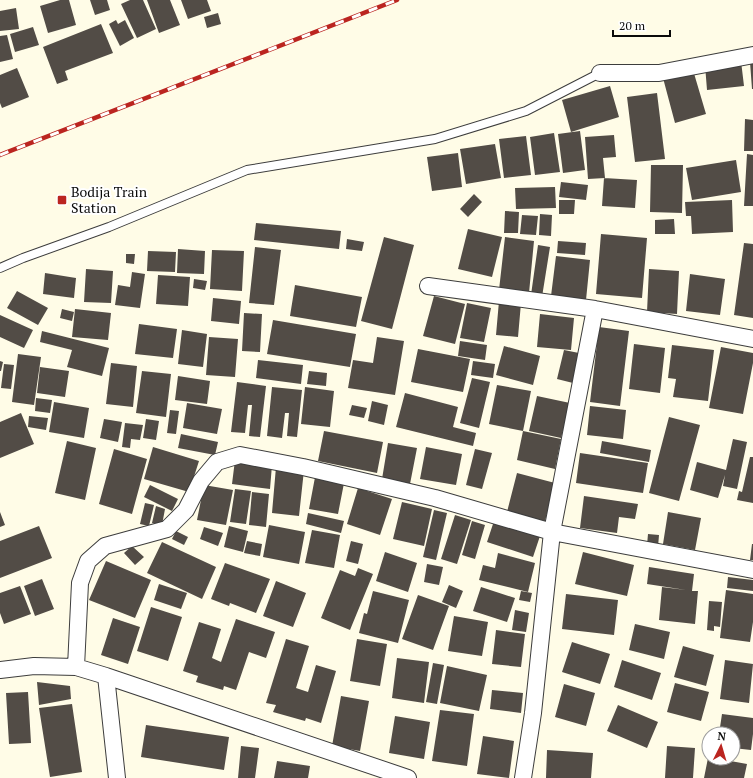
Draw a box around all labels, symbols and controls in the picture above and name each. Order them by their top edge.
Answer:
scale bar [613,12,670,38]
text: 20 m [619,18,646,33]
place label: Bodija Train Station [71,182,148,217]
marker: Bodija Train Station [56,194,68,206]
north arrow [701,726,741,766]
text: N [717,729,727,743]

